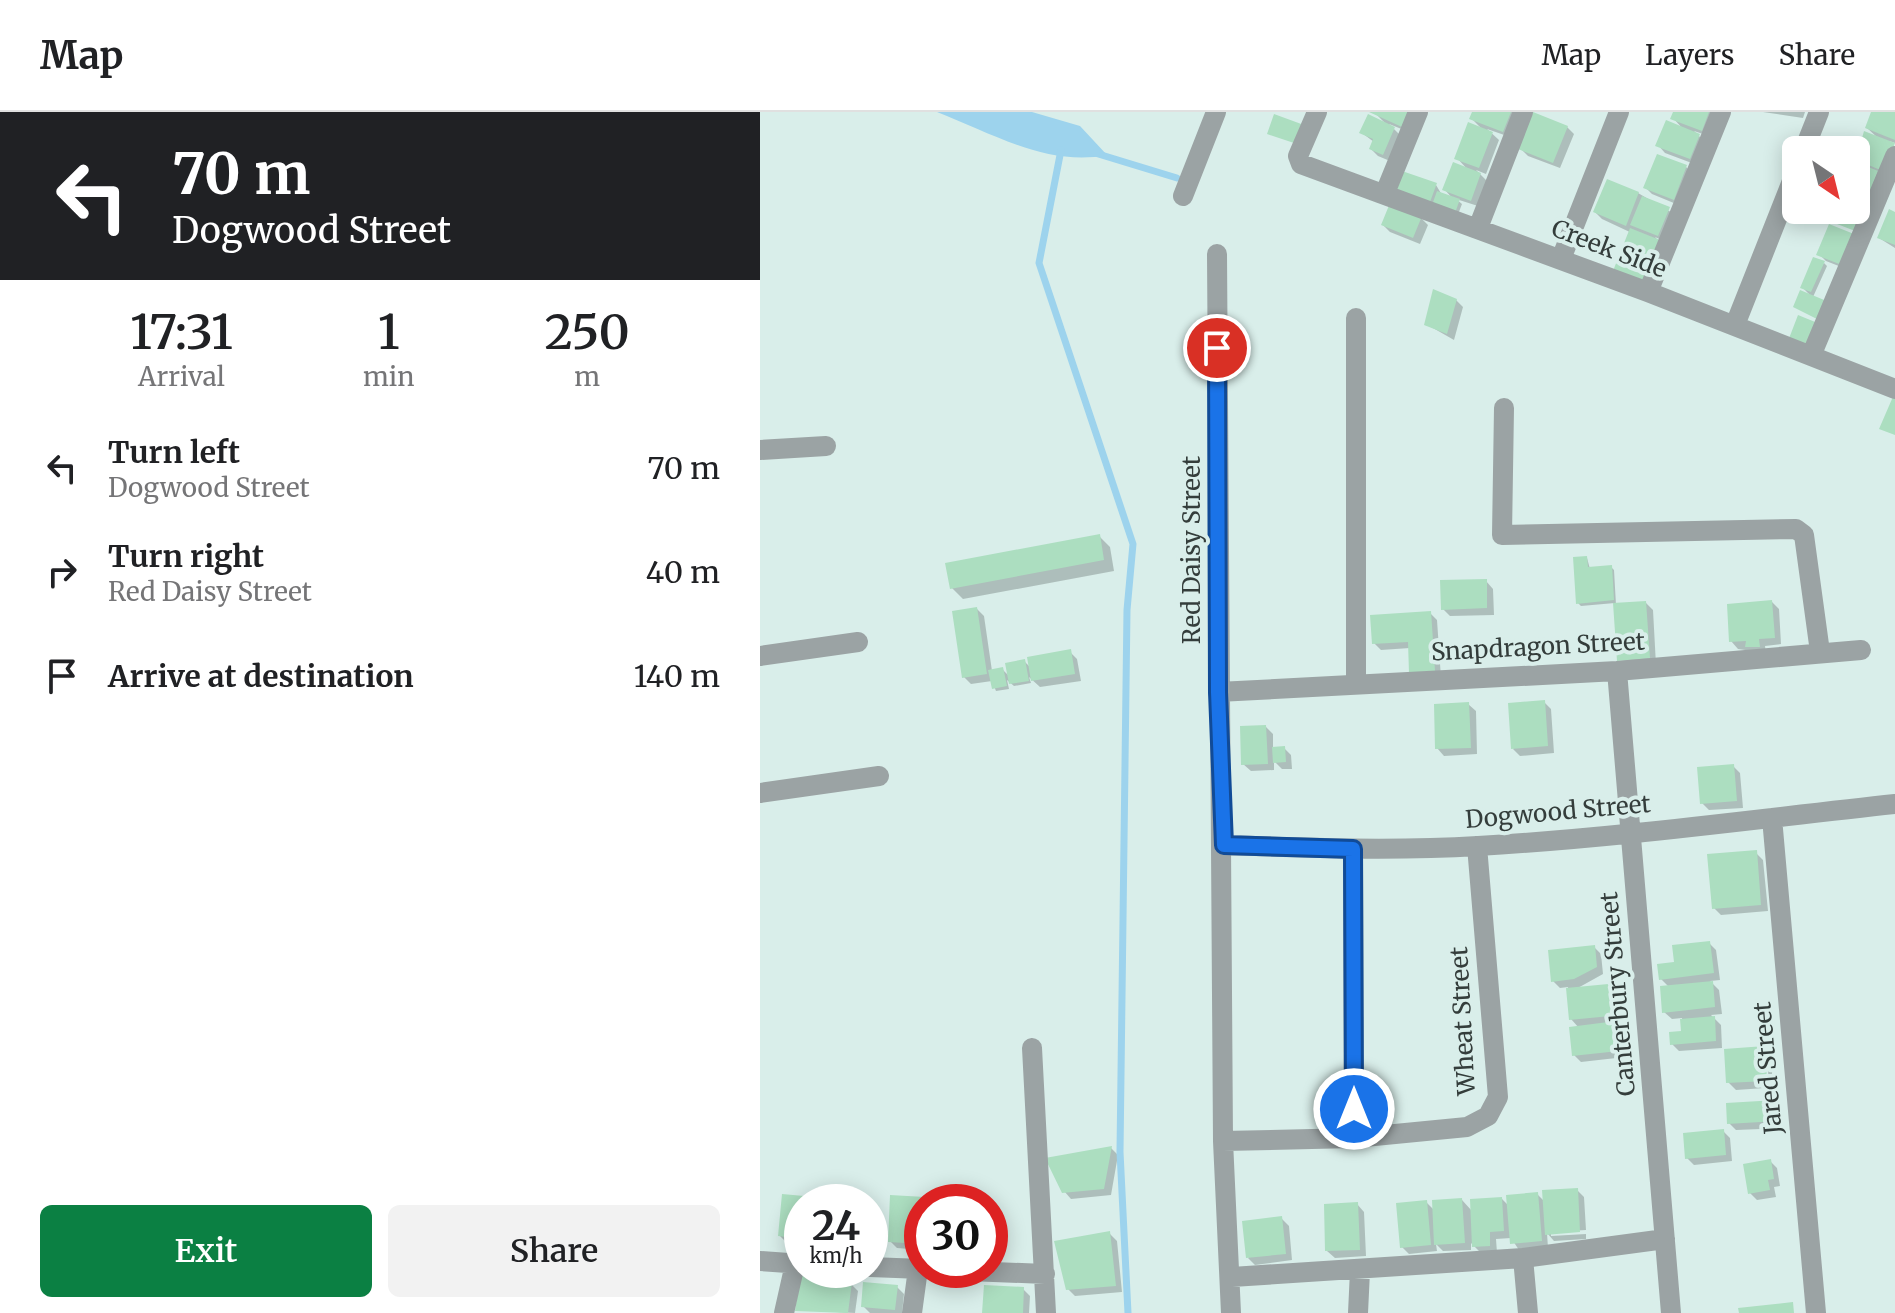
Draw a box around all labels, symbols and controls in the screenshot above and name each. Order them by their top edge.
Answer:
text: Map [40,32,124,79]
text: Map [1541,37,1601,73]
text: Layers [1645,37,1734,73]
text: Share [1778,37,1855,73]
north arrow [1782,136,1870,224]
map controls [1782,136,1870,224]
text: 70 m [172,139,310,209]
icon: left [40,144,144,248]
text: Dogwood Street [172,208,451,253]
street label: Creek Side [1547,212,1671,285]
text: 17:31 [130,302,233,362]
text: 1 [378,302,400,362]
text: 250 [544,302,630,362]
pin [1183,314,1251,382]
icon: arrive [1195,326,1239,370]
text: Arrival [138,360,225,393]
text: min [363,360,414,393]
text: m [574,360,600,393]
text: Turn left [108,433,240,471]
icon: left [40,446,84,490]
text: 70 m [647,449,720,487]
street label: Red Daisy Street [1176,455,1207,644]
text: Dogwood Street [108,471,310,504]
text: Turn right [108,537,264,575]
icon: right [40,550,84,594]
text: 40 m [646,553,720,591]
text: Red Daisy Street [108,575,312,608]
street label: Snapdragon Street [1430,625,1646,668]
icon: arrive [40,654,84,698]
text: Arrive at destination [108,657,414,695]
text: 140 m [634,657,720,695]
street label: Dogwood Street [1464,788,1653,835]
street label: Canterbury Street [1593,890,1642,1097]
street label: Wheat Street [1443,945,1482,1097]
street label: Jared Street [1746,1000,1789,1137]
position arrow [1312,1067,1396,1151]
speed limit sign: 30 [904,1184,1008,1288]
text: 24 [812,1201,860,1251]
button: Exit [40,1205,372,1297]
button: Share [388,1205,720,1297]
text: km/h [810,1243,862,1268]

